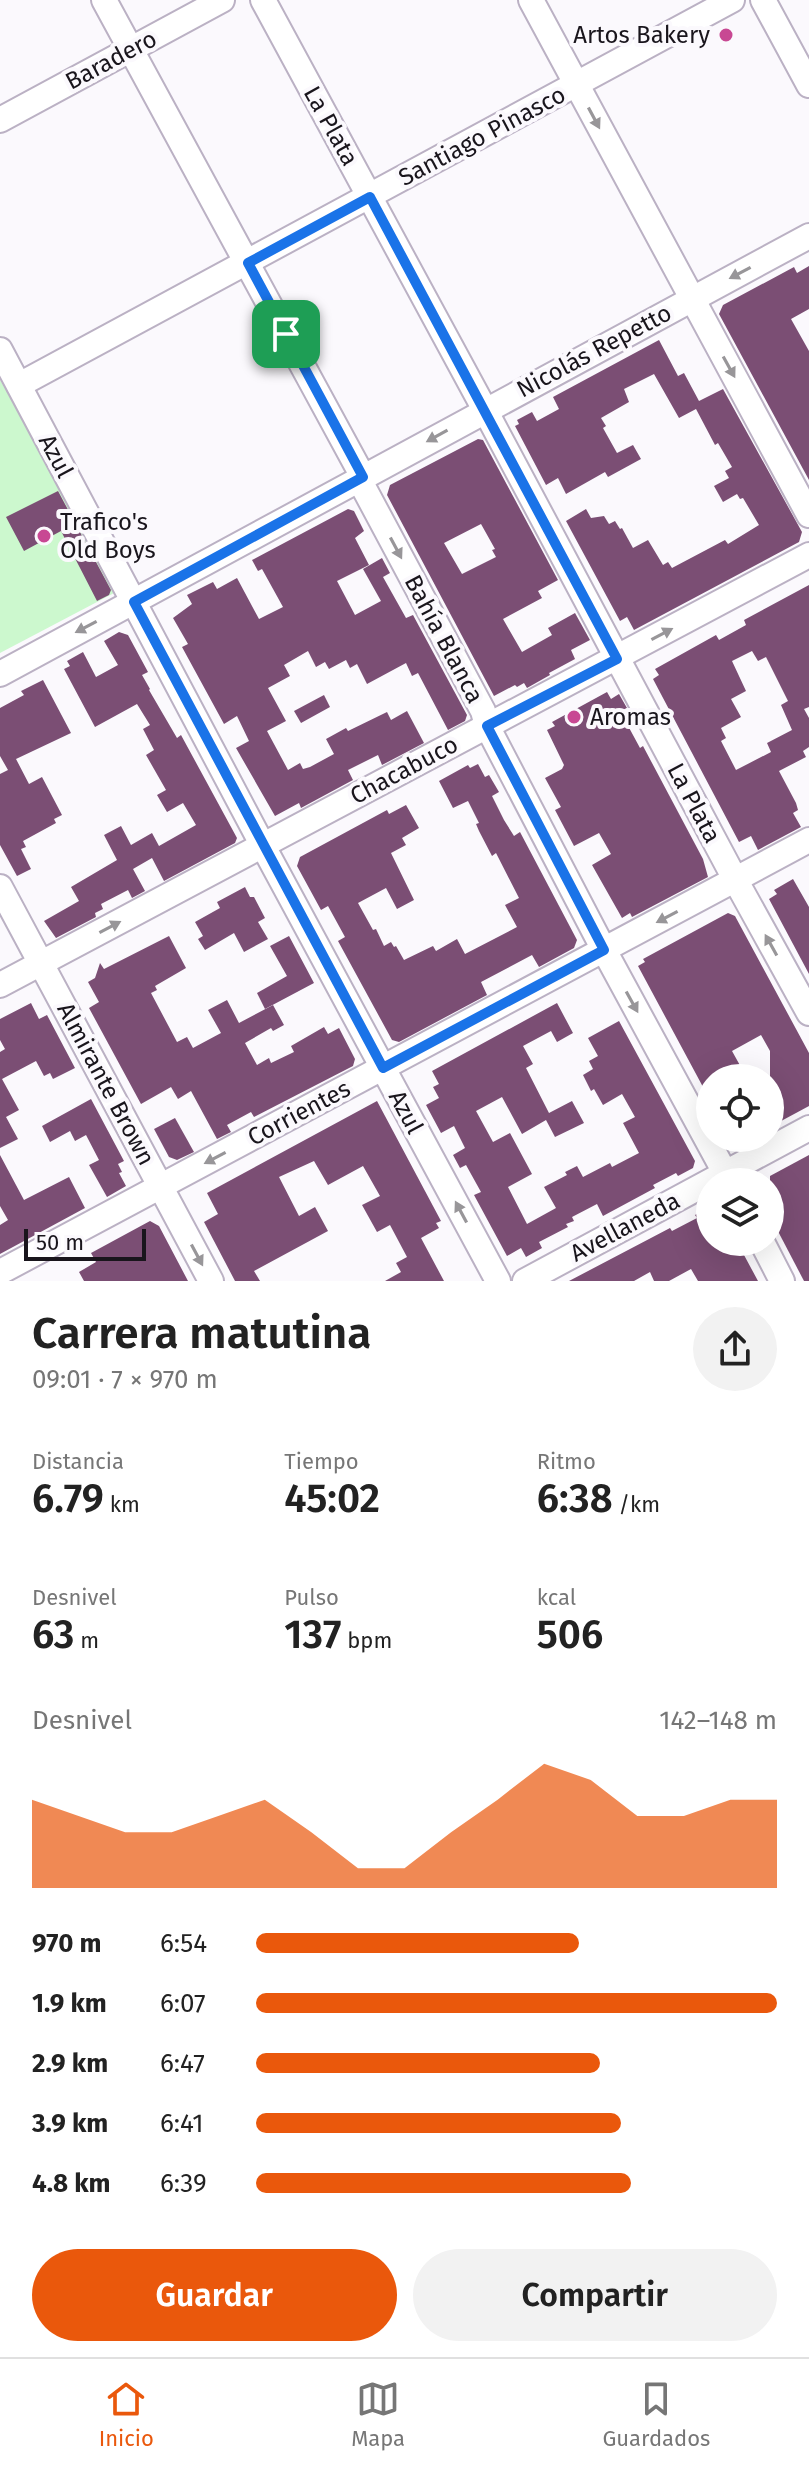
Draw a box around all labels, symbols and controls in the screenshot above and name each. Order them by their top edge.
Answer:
place label: Artos Bakery [573,21,710,49]
street label: Baradero [61,24,161,96]
marker: Artos Bakery [717,26,735,44]
street label: Santiago Pinasco [394,80,570,192]
street label: La Plata [298,81,364,171]
one-way arrow [587,107,601,129]
one-way arrow [729,266,752,279]
street label: Nicolás Repetto [512,298,676,404]
pin [252,300,320,368]
icon: arrive [264,312,308,356]
one-way arrow [721,356,735,378]
one-way arrow [426,429,449,443]
street label: Azul [33,430,79,482]
place label: Trafico's Old Boys [60,508,156,564]
marker: Trafico's Old Boys [35,527,53,545]
one-way arrow [389,536,402,559]
street label: Bahía Blanca [399,570,489,708]
one-way arrow [75,620,97,634]
one-way arrow [650,628,673,641]
place label: Aromas [590,703,671,731]
marker: Aromas [565,708,583,726]
street label: Chacabuco [345,730,463,810]
street label: La Plata [661,758,727,848]
one-way arrow [655,911,678,924]
one-way arrow [99,920,122,933]
one-way arrow [764,934,778,956]
one-way arrow [625,990,639,1013]
street label: Almirante Brown [51,998,161,1170]
map controls [696,1064,784,1256]
button: locate [696,1064,784,1152]
street label: Corrientes [243,1074,355,1152]
street label: Azul [383,1086,429,1138]
one-way arrow [203,1151,226,1164]
button: layers [696,1168,784,1256]
street label: Avellaneda [565,1186,685,1268]
one-way arrow [454,1201,467,1224]
scale bar [24,1225,146,1261]
text: 50 m [36,1229,84,1256]
one-way arrow [190,1243,203,1266]
text: Carrera matutina [32,1307,371,1360]
button: share [693,1307,777,1391]
text: 09:01 · 7 × 970 m [32,1364,218,1395]
text: Distancia [32,1448,124,1475]
text: Tiempo [284,1448,359,1475]
text: Ritmo [537,1448,596,1475]
text: 6.79 [32,1475,104,1523]
text: 45:02 [284,1475,380,1523]
text: 6:38 [537,1475,613,1523]
text: km [104,1491,140,1518]
text: /km [613,1491,660,1518]
text: Desnivel [32,1584,117,1611]
text: Pulso [284,1584,339,1611]
text: kcal [537,1584,576,1611]
text: 63 [32,1611,74,1659]
text: 137 [284,1611,341,1659]
text: 506 [537,1611,603,1659]
text: m [74,1627,99,1654]
text: bpm [341,1627,392,1654]
text: Desnivel [32,1705,132,1736]
text: 142–148 m [659,1705,777,1736]
text: 970 m [32,1928,101,1959]
text: 6:54 [160,1928,207,1959]
text: 1.9 km [32,1988,107,2019]
text: 6:07 [160,1988,206,2019]
text: 2.9 km [32,2048,108,2079]
text: 6:47 [160,2048,205,2079]
text: 3.9 km [32,2108,108,2139]
text: 6:41 [160,2108,204,2139]
text: 4.8 km [32,2168,111,2199]
text: 6:39 [160,2168,207,2199]
button: Guardar [32,2249,397,2341]
button: Compartir [413,2249,777,2341]
tab: Inicio [99,2377,154,2452]
tab: Mapa [351,2377,405,2452]
tab: Guardados [602,2377,710,2452]

